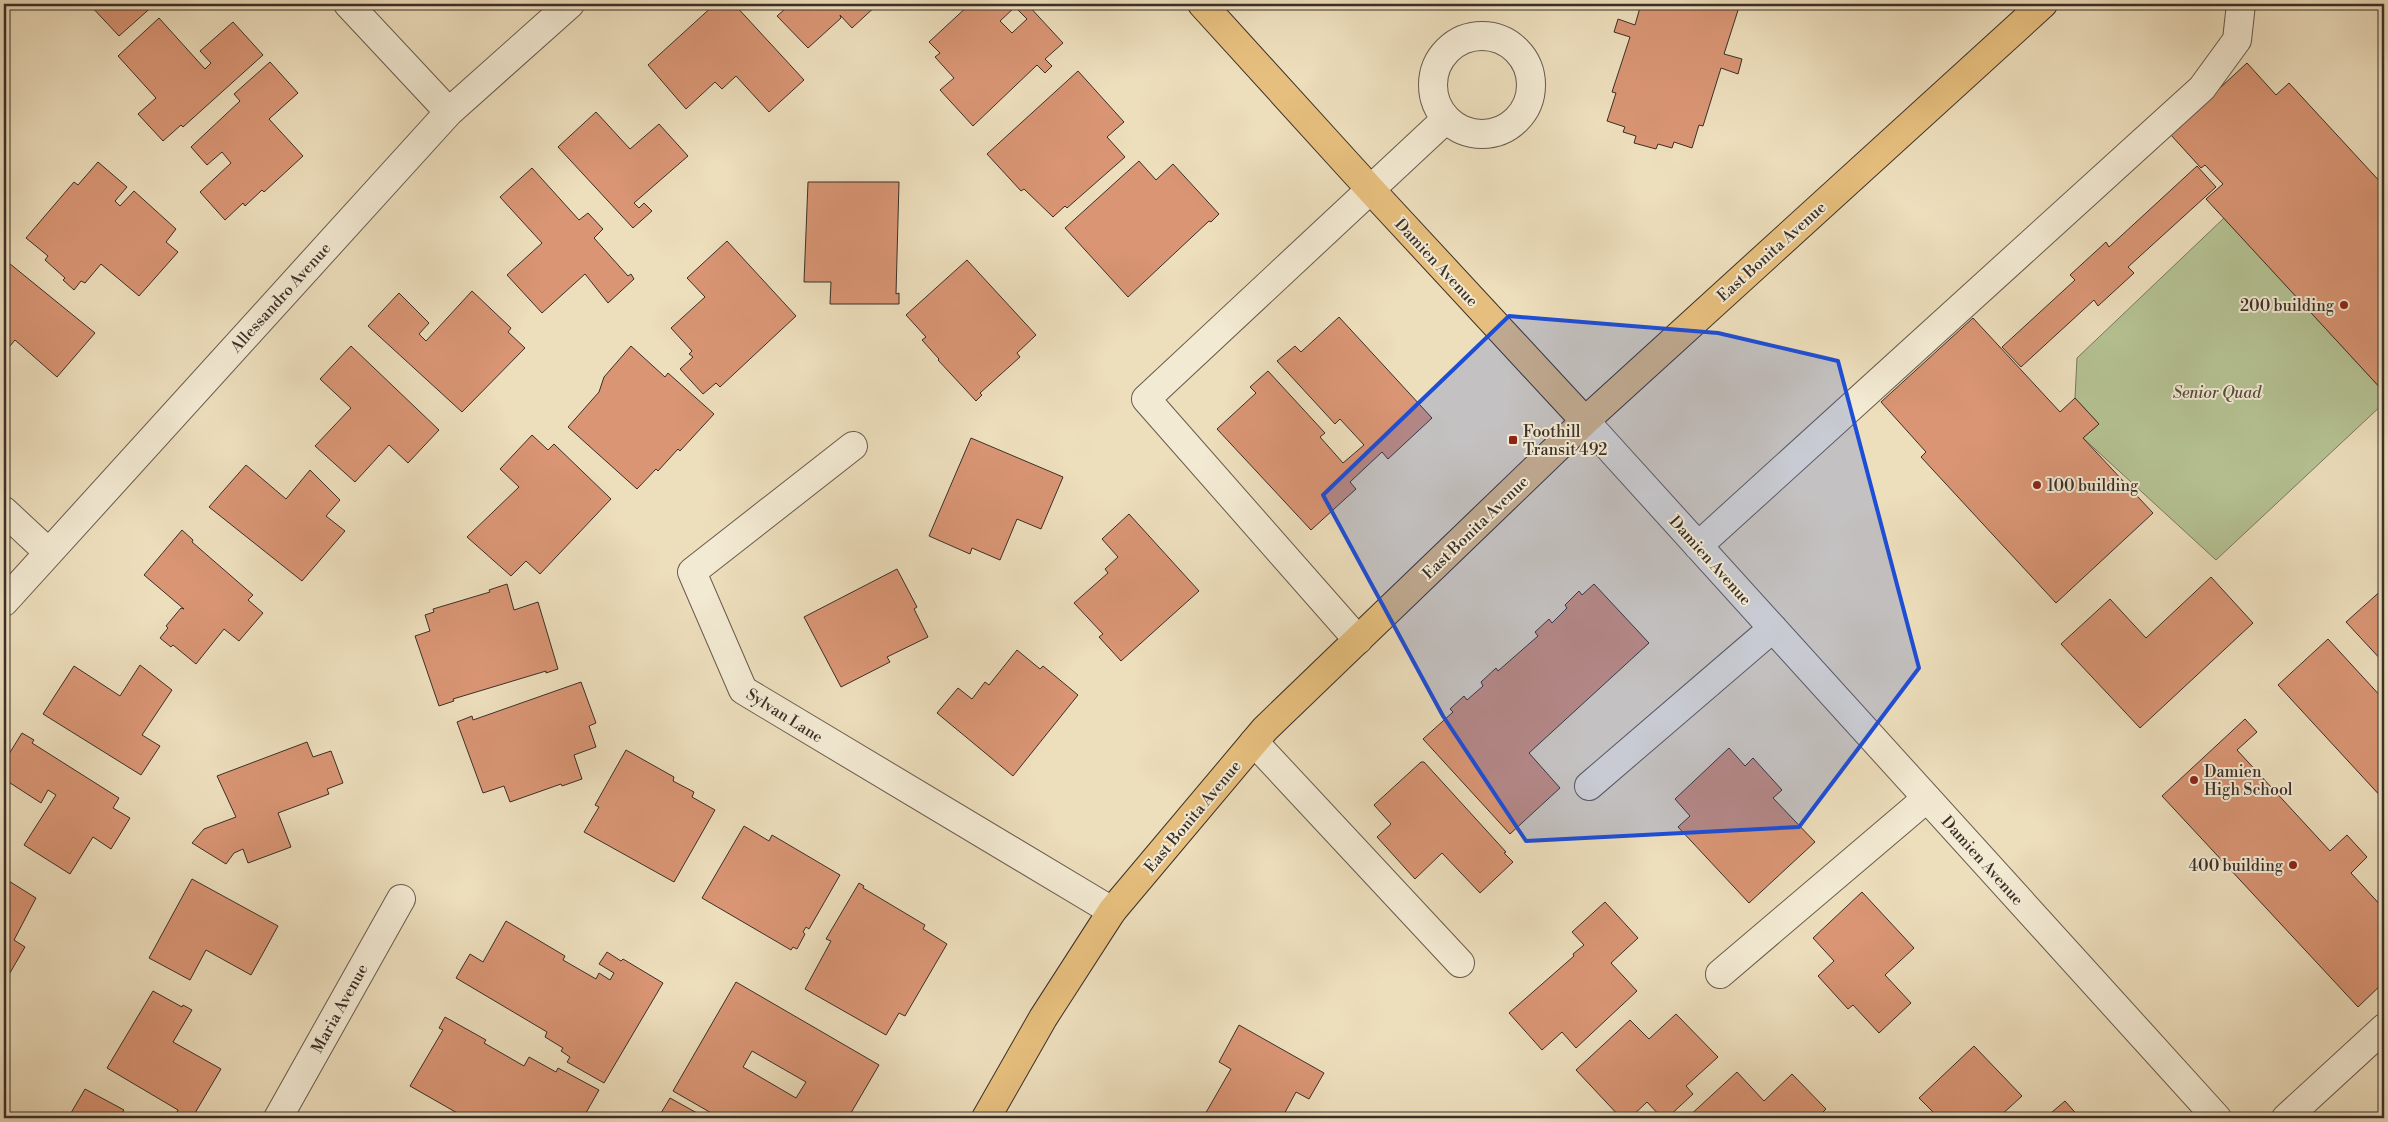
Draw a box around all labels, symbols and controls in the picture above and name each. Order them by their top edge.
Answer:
street label: East Bonita Avenue [1713,197,1830,306]
street label: Damien Avenue [1390,214,1482,311]
street label: Allessandro Avenue [225,239,335,358]
place label: 200 building [2240,296,2335,316]
marker: 200 building [2338,299,2350,311]
park label: Senior Quad [2173,383,2262,403]
place label: Foothill Transit 492 [1523,422,1607,460]
marker: Foothill Transit 492 [1507,434,1519,446]
street label: East Bonita Avenue [1418,472,1533,584]
place label: 100 building [2047,476,2139,496]
marker: 100 building [2031,479,2043,491]
street label: Damien Avenue [1665,512,1756,610]
street label: Sylvan Lane [742,684,827,747]
street label: East Bonita Avenue [1140,757,1245,877]
place label: Damien High School [2204,762,2293,800]
marker: Damien High School [2188,774,2200,786]
street label: Damien Avenue [1937,812,2028,910]
place label: 400 building [2189,856,2284,876]
marker: 400 building [2287,859,2299,871]
street label: Maria Avenue [307,960,373,1057]

